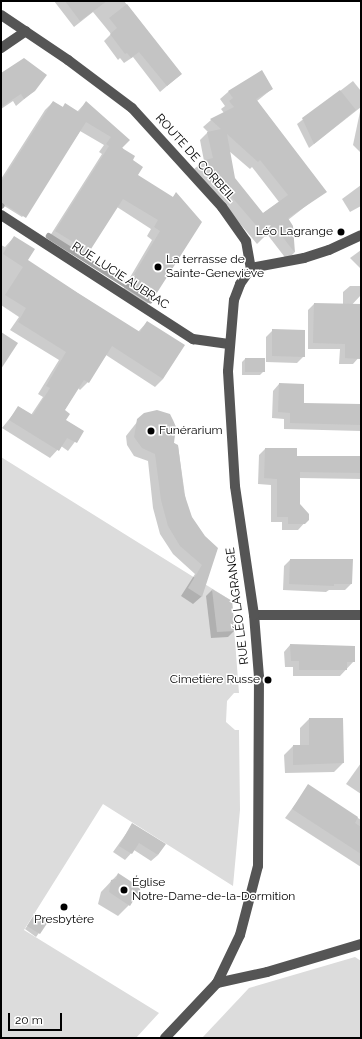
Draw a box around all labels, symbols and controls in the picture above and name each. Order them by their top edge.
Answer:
street label: ROUTE DE CORBEIL [152,111,238,205]
place label: Léo Lagrange [256,225,333,239]
marker: Léo Lagrange [336,227,346,237]
street label: RUE LUCIE AUBRAC [69,239,171,313]
place label: La terrasse de Sainte-Geneviève [166,253,264,281]
marker: La terrasse de Sainte-Geneviève [153,262,163,272]
place label: Funérarium [159,424,223,438]
marker: Funérarium [146,426,156,436]
street label: RUE LÉO LAGRANGE [224,547,252,665]
place label: Cimetière Russe [170,673,260,687]
marker: Cimetière Russe [263,675,273,685]
place label: Église Notre-Dame-de-la-Dormition [132,876,295,904]
marker: Église Notre-Dame-de-la-Dormition [119,885,129,895]
marker: Presbytère [59,902,69,912]
place label: Presbytère [34,913,94,927]
scale bar [10,1005,64,1031]
text: 20 m [15,1013,43,1027]

